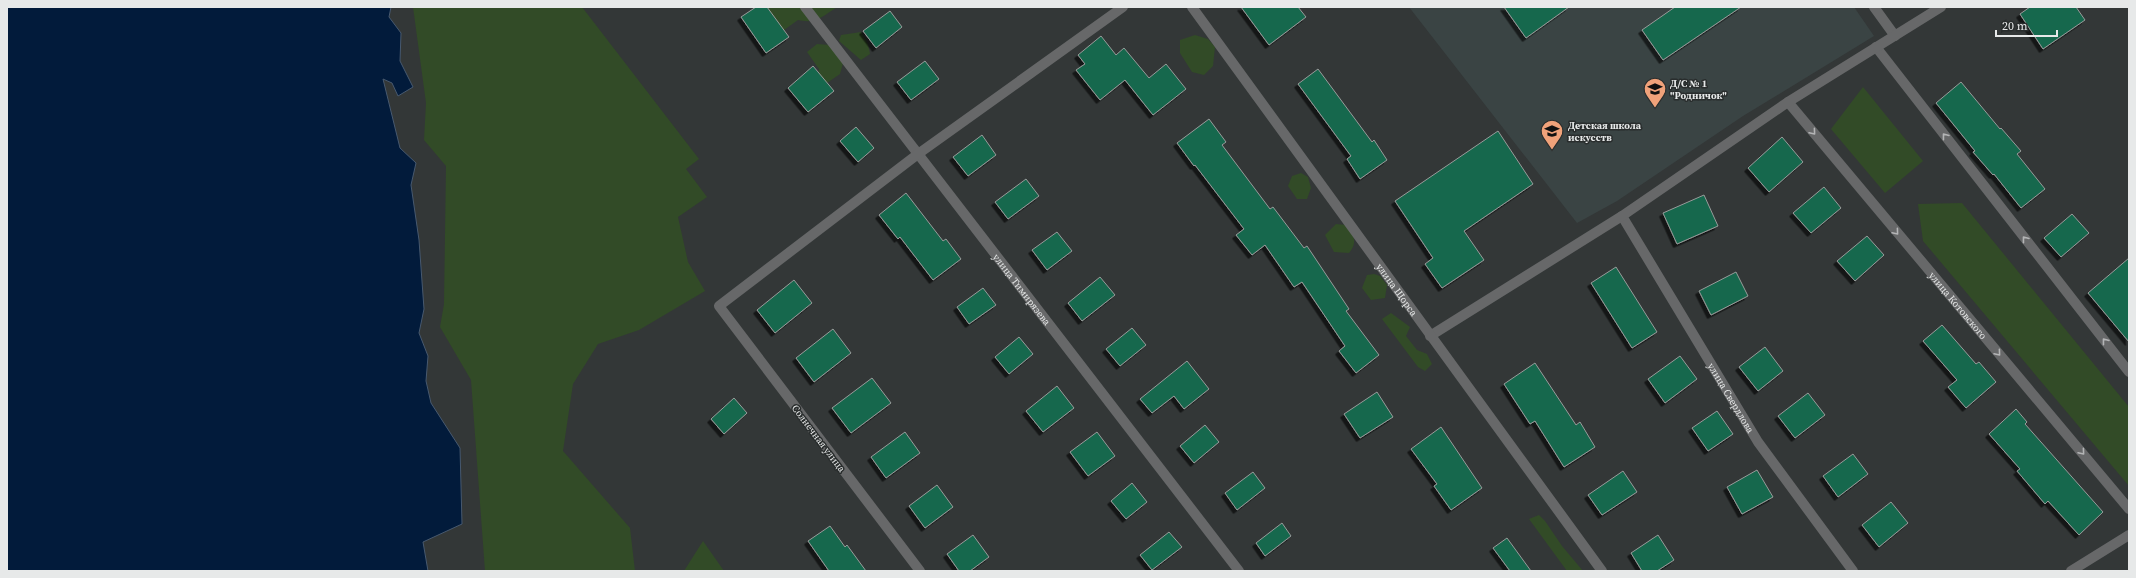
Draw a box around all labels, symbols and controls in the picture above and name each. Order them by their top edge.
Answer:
scale bar [1996,12,2057,38]
text: 20 m [2002,18,2028,34]
school or university icon: Д/С № 1 "Родничок" [1642,76,1668,109]
place label: Д/С № 1 "Родничок" [1670,77,1727,102]
school or university icon: Детская школа искусств [1539,118,1565,151]
place label: Детская школа искусств [1568,119,1642,144]
one-way arrow [1808,127,1815,135]
one-way arrow [1943,134,1950,141]
one-way arrow [1892,227,1899,234]
one-way arrow [2023,236,2030,243]
street label: улица Тимирязева [990,251,1054,329]
street label: улица Щорса [1373,261,1421,319]
street label: улица Котовского [1926,269,1990,342]
one-way arrow [2103,339,2110,346]
one-way arrow [1993,348,2000,355]
street label: улица Свердлова [1705,360,1757,436]
street label: Солнечная улица [789,402,849,475]
one-way arrow [2077,448,2084,455]

